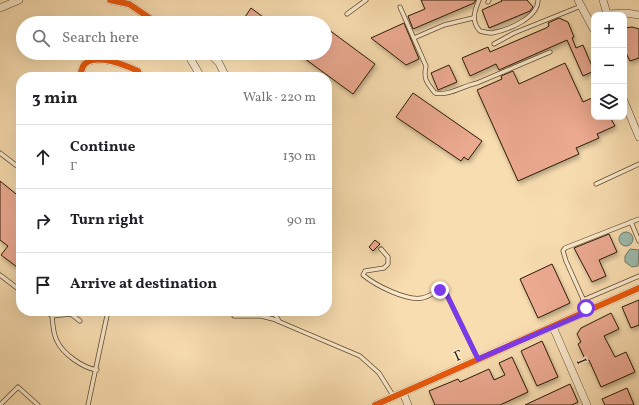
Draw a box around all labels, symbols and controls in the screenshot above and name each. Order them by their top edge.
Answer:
map controls [591,12,627,120]
button: + [591,12,627,48]
search box [16,16,332,60]
icon: search [30,27,52,49]
text: Search here [62,28,139,49]
button: − [591,48,627,84]
button: layers [591,84,627,120]
text: 3 min [32,87,78,110]
text: Walk · 220 m [243,89,316,107]
text: Continue [70,137,135,158]
icon: ahead [32,146,54,168]
text: 130 m [283,148,316,166]
text: Γ [70,158,77,176]
icon: right [32,210,54,232]
text: Turn right [70,210,144,231]
text: 90 m [287,212,316,230]
icon: arrive [32,274,54,296]
text: Arrive at destination [70,274,217,295]
route end [431,281,449,299]
route start [577,299,595,317]
street label: Γ [451,346,466,367]
street label: Ι [571,356,590,368]

